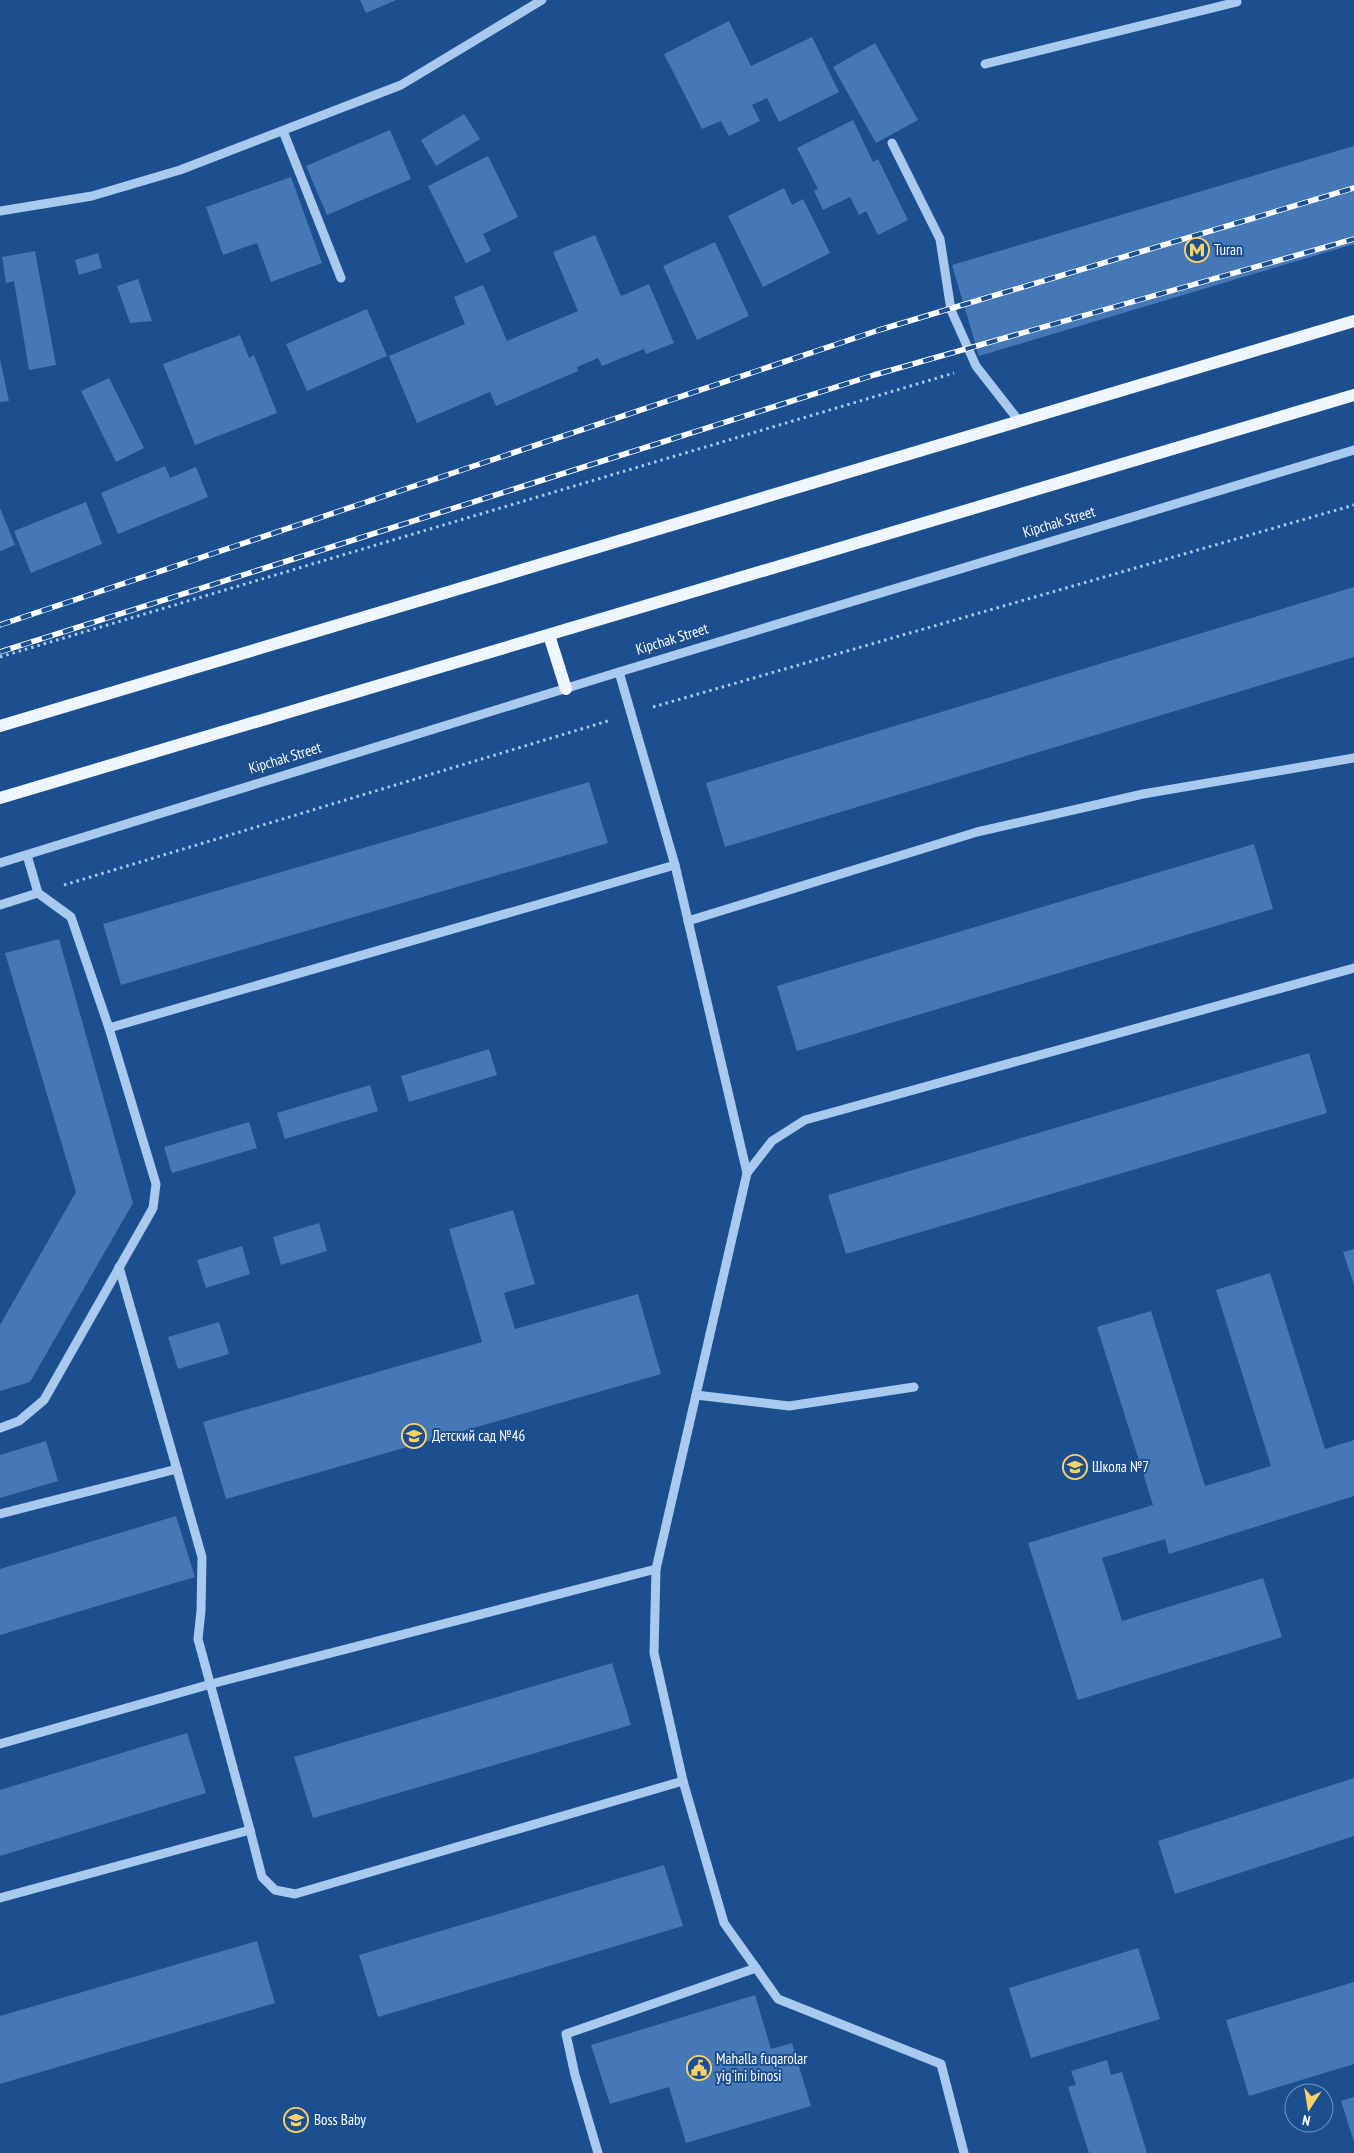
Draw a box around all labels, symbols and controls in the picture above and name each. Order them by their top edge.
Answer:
metro station icon: Turan [1184,237,1210,263]
place label: Turan [1214,240,1243,259]
street label: Kipchak Street [1020,502,1097,542]
street label: Kipchak Street [633,619,710,659]
street label: Kipchak Street [246,738,323,778]
school or university icon: Детский сад №46 [401,1423,427,1449]
place label: Детский сад №46 [432,1426,525,1445]
school or university icon: Школа №7 [1062,1454,1088,1480]
place label: Школа №7 [1092,1457,1149,1476]
place label: Mahalla fuqarolar yig'ini binosi [716,2049,808,2085]
public building icon: Mahalla fuqarolar yig'ini binosi [686,2055,712,2081]
north arrow [1284,2083,1334,2133]
school or university icon: Boss Baby [283,2107,309,2133]
place label: Boss Baby [314,2110,366,2129]
text: N [1301,2111,1312,2130]

